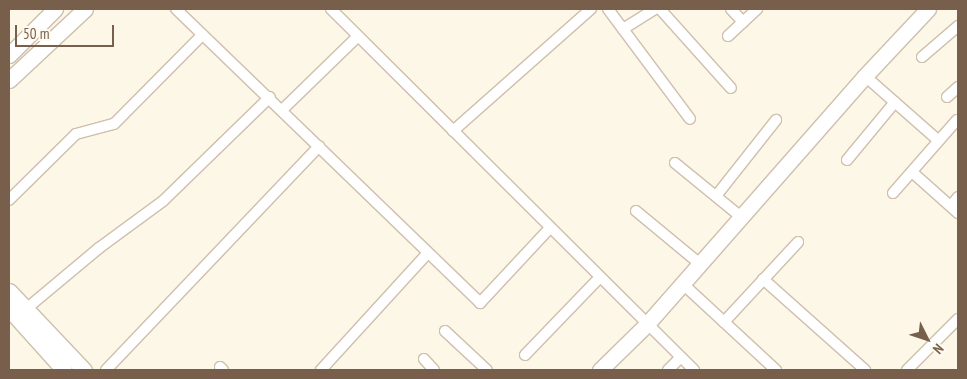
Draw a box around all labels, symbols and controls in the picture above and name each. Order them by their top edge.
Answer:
scale bar [18,15,116,47]
text: 50 m [23,24,49,43]
north arrow [902,314,952,364]
text: N [929,340,948,358]

